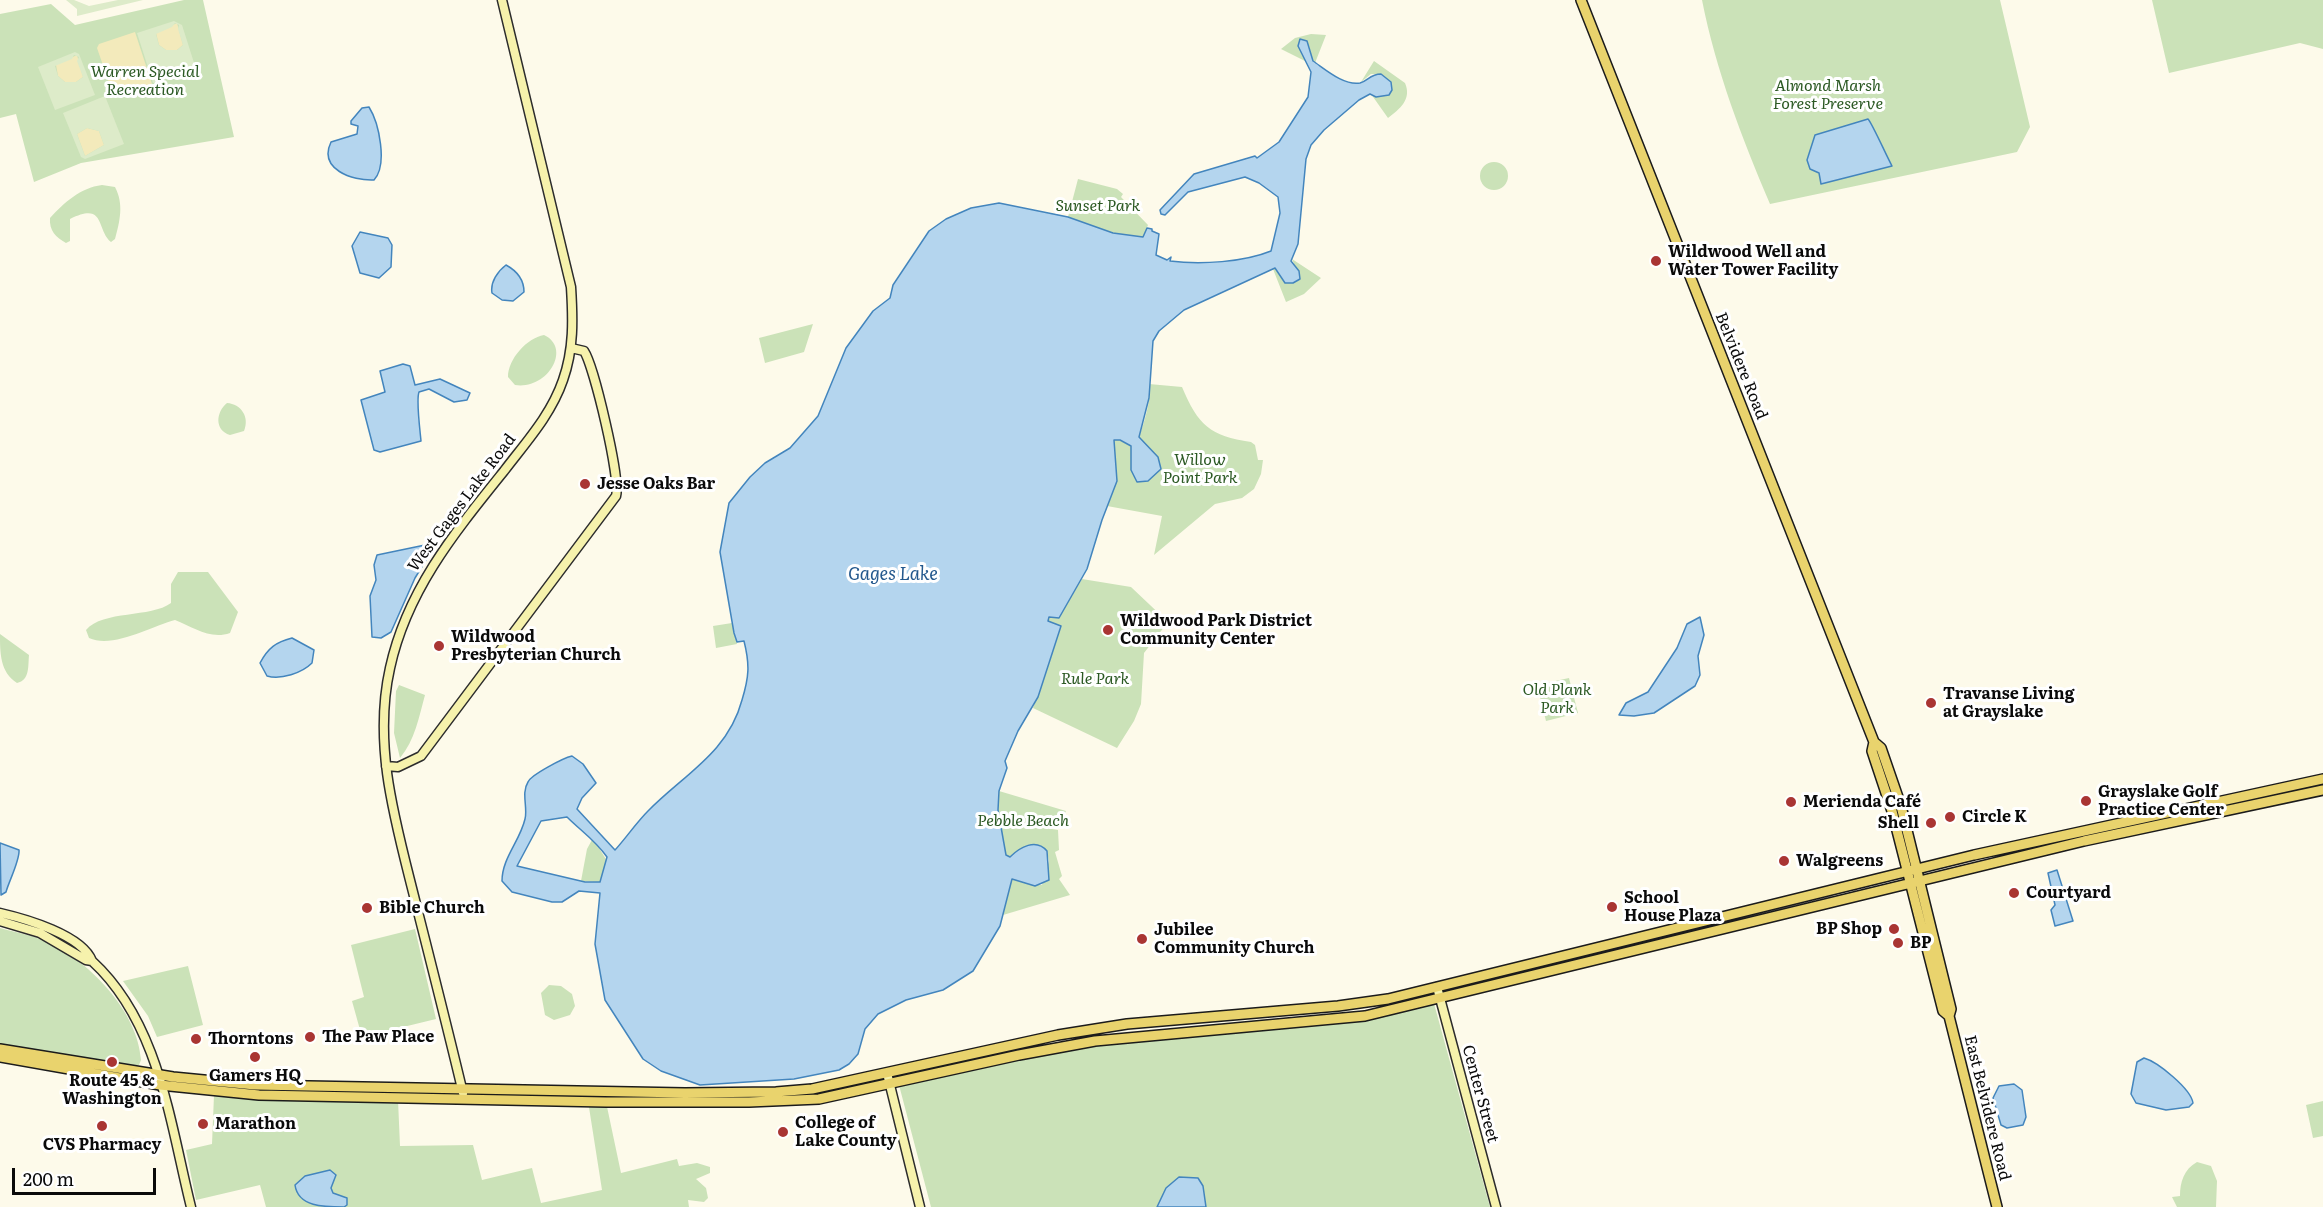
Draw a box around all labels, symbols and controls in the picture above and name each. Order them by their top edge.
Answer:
park label: Warren Special Recreation [91,62,199,100]
park label: Almond Marsh Forest Preserve [1773,76,1883,114]
park label: Sunset Park [1056,196,1140,216]
place label: Wildwood Well and Water Tower Facility [1668,242,1838,280]
marker: Wildwood Well and Water Tower Facility [1649,254,1663,268]
street label: Belvidere Road [1711,310,1771,422]
street label: West Gages Lake Road [404,430,520,576]
park label: Willow Point Park [1162,450,1238,488]
place label: Jesse Oaks Bar [597,474,715,494]
marker: Jesse Oaks Bar [578,477,592,491]
water label: Gages Lake [848,564,938,586]
place label: Wildwood Park District Community Center [1120,611,1312,649]
marker: Wildwood Park District Community Center [1101,623,1115,637]
place label: Wildwood Presbyterian Church [451,627,621,665]
marker: Wildwood Presbyterian Church [432,639,446,653]
park label: Rule Park [1061,669,1129,689]
park label: Old Plank Park [1522,680,1592,718]
place label: Travanse Living at Grayslake [1943,684,2074,722]
marker: Travanse Living at Grayslake [1924,696,1938,710]
place label: Grayslake Golf Practice Center [2098,782,2224,820]
place label: Merienda Café [1803,792,1921,812]
marker: Grayslake Golf Practice Center [2079,794,2093,808]
marker: Merienda Café [1784,795,1798,809]
place label: Circle K [1962,807,2027,827]
marker: Circle K [1943,810,1957,824]
park label: Pebble Beach [977,811,1069,831]
place label: Shell [1878,813,1919,833]
marker: Shell [1924,816,1938,830]
place label: Walgreens [1796,851,1883,871]
marker: Walgreens [1777,854,1791,868]
place label: Courtyard [2026,883,2111,903]
marker: Courtyard [2007,886,2021,900]
place label: School House Plaza [1624,888,1722,926]
place label: Bible Church [379,898,485,918]
marker: School House Plaza [1605,900,1619,914]
marker: Bible Church [360,901,374,915]
place label: BP Shop [1816,919,1882,939]
place label: Jubilee Community Church [1154,920,1315,958]
marker: BP Shop [1887,922,1901,936]
marker: Jubilee Community Church [1135,932,1149,946]
place label: BP [1910,933,1932,953]
marker: BP [1891,936,1905,950]
place label: The Paw Place [322,1027,434,1047]
place label: Thorntons [208,1029,293,1049]
marker: The Paw Place [303,1030,317,1044]
marker: Thorntons [189,1032,203,1046]
street label: East Belvidere Road [1960,1033,2014,1183]
street label: Center Street [1458,1043,1502,1145]
marker: Gamers HQ [248,1050,262,1064]
marker: Route 45 & Washington [105,1055,119,1069]
place label: Gamers HQ [209,1066,301,1086]
place label: Route 45 & Washington [62,1071,162,1109]
place label: College of Lake County [795,1113,897,1151]
place label: Marathon [215,1114,296,1134]
marker: Marathon [196,1117,210,1131]
marker: CVS Pharmacy [95,1119,109,1133]
marker: College of Lake County [776,1125,790,1139]
place label: CVS Pharmacy [43,1135,161,1155]
scale bar [15,1156,159,1194]
text: 200 m [23,1165,74,1192]

